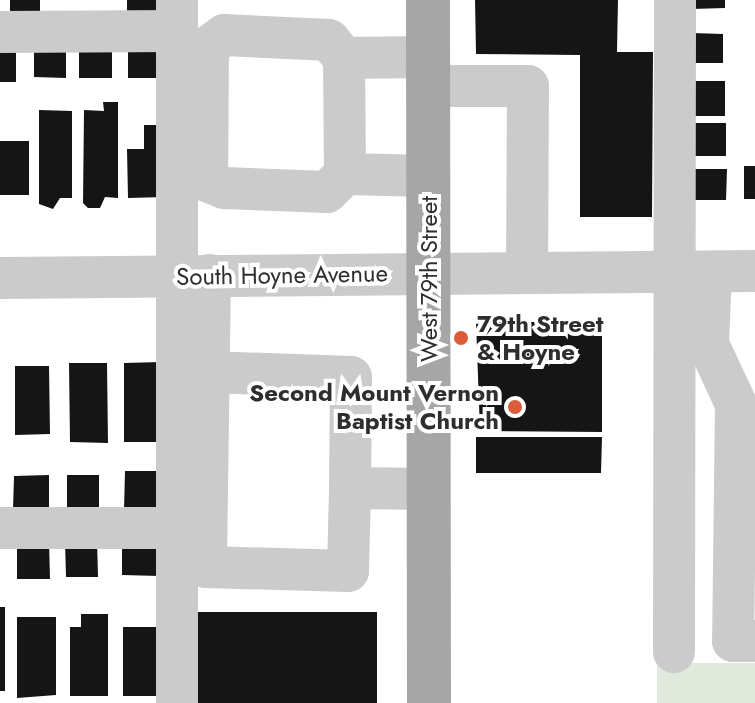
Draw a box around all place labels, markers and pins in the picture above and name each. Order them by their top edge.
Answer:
place label: 79th Street & Hoyne [477,310,603,366]
marker: 79th Street & Hoyne [452,329,470,347]
place label: Second Mount Vernon Baptist Church [249,379,499,435]
marker: Second Mount Vernon Baptist Church [506,398,524,416]

